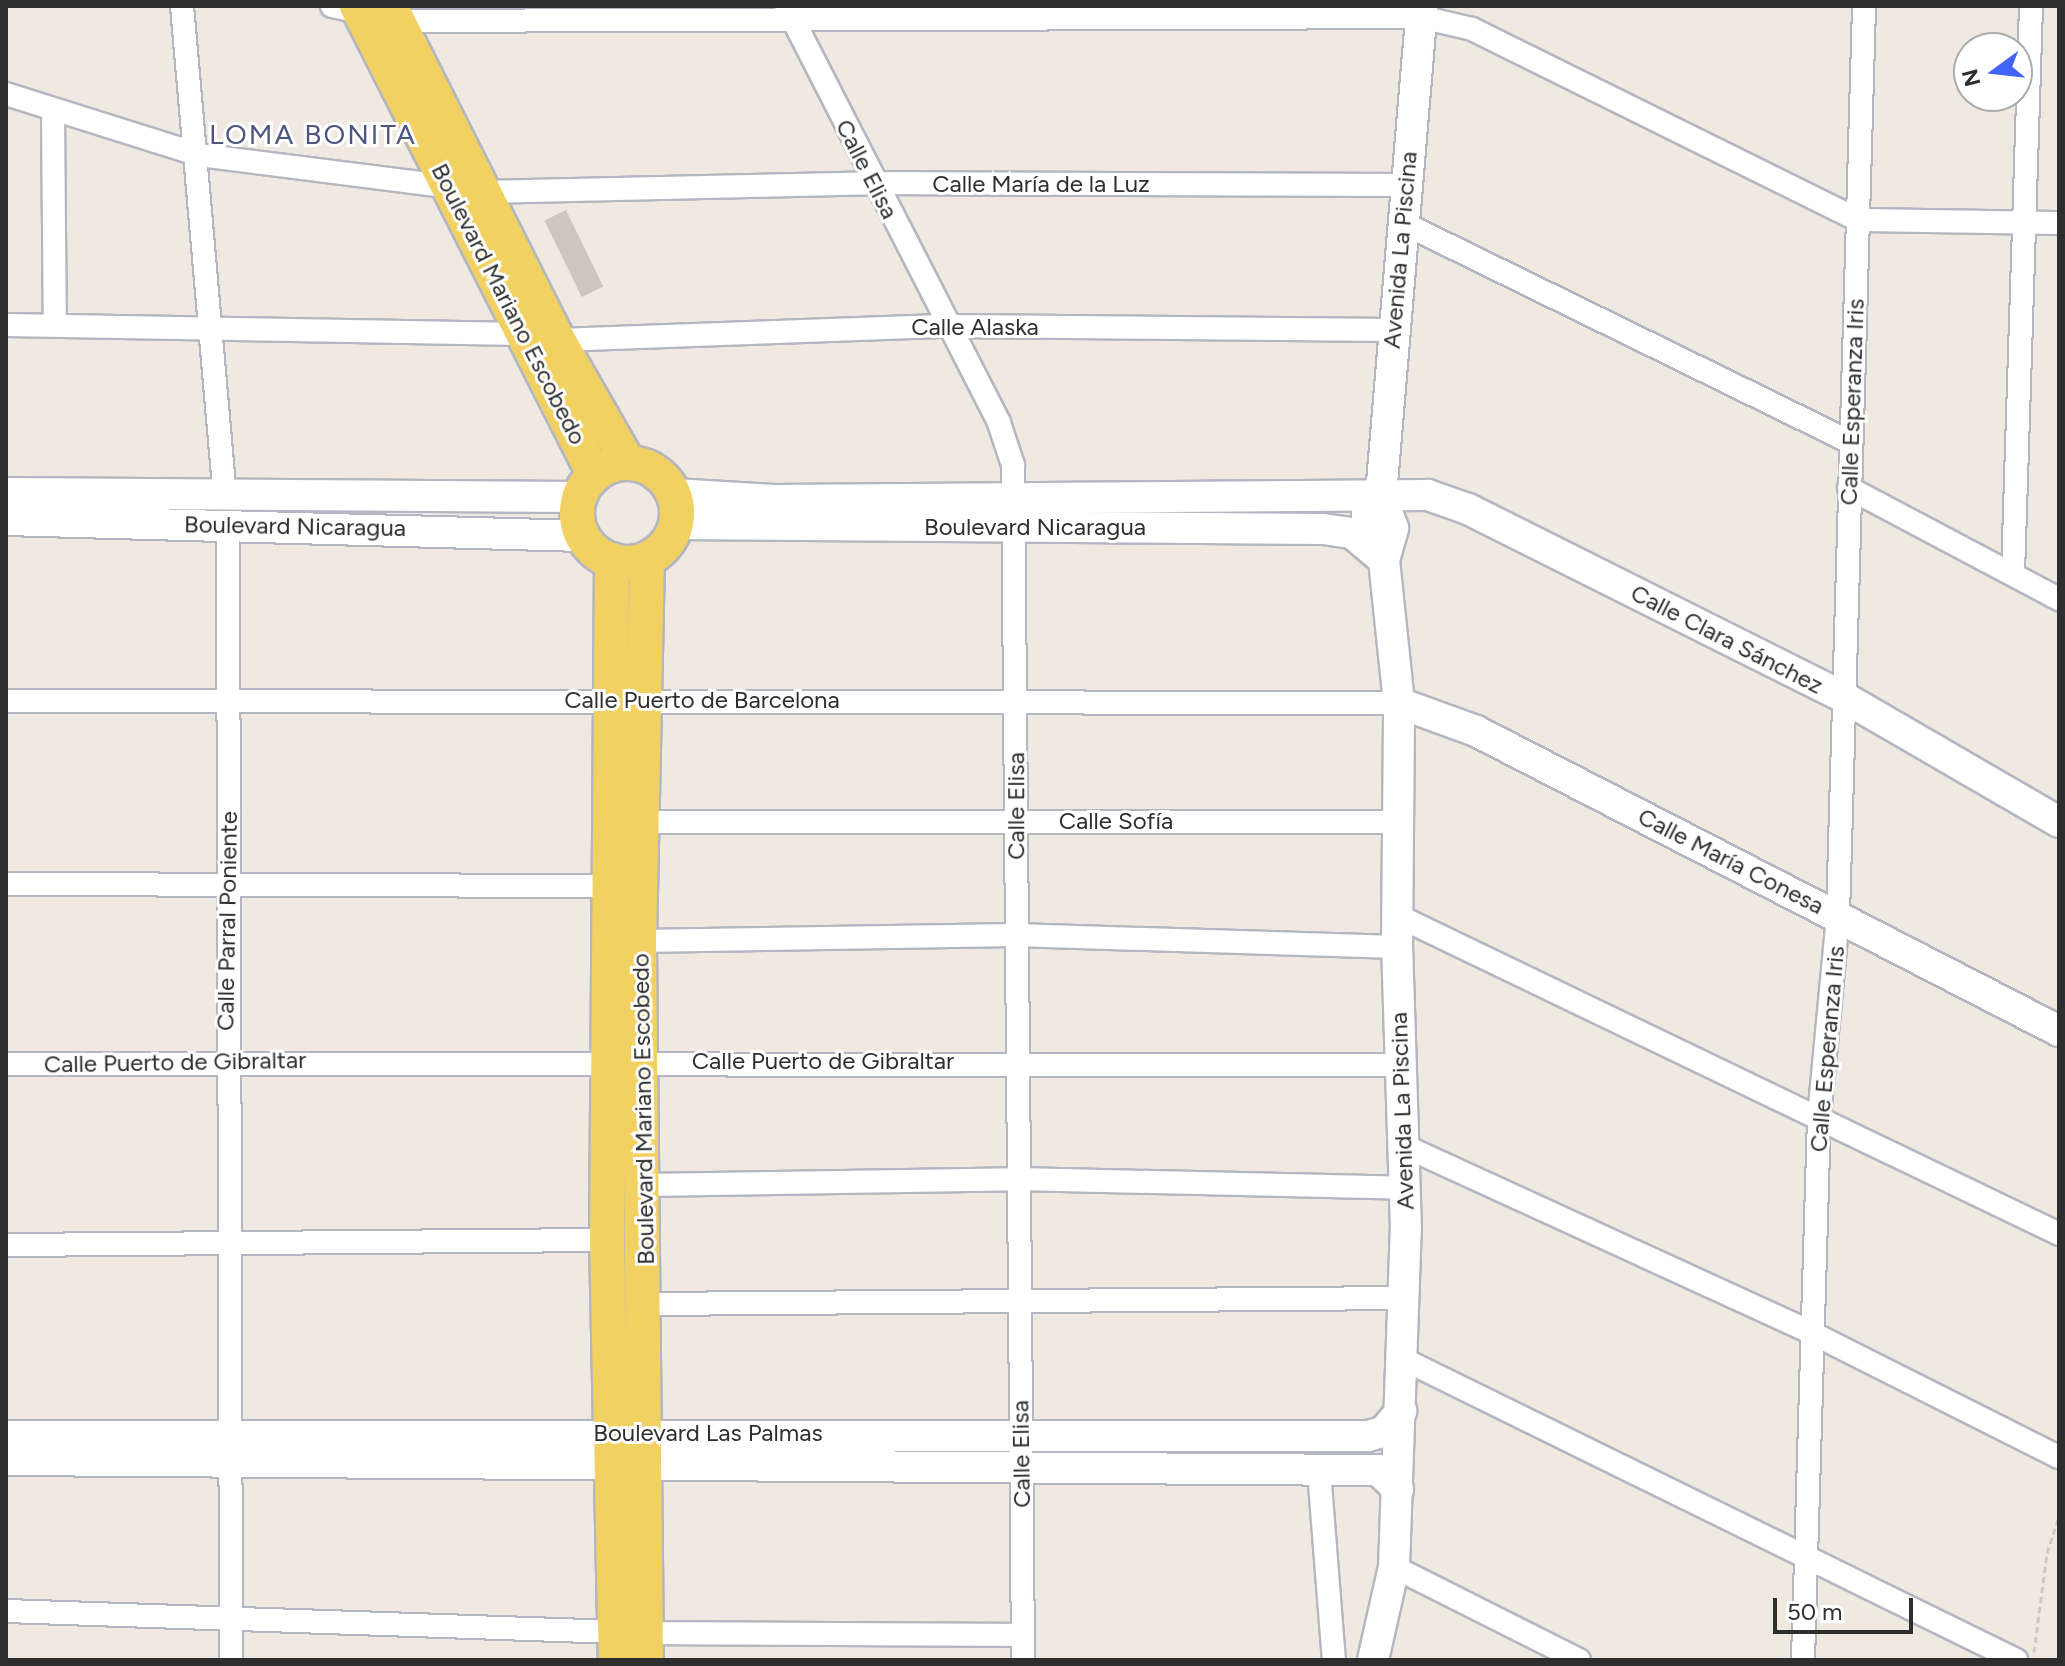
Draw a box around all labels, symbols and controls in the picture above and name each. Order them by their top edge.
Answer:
north arrow [1953,32,2033,112]
text: N [1956,66,1987,90]
street label: Calle Elisa [830,115,904,223]
district label: LOMA BONITA [209,117,417,151]
street label: Avenida La Piscina [1377,150,1423,350]
street label: Boulevard Mariano Escobedo [425,159,593,449]
street label: Calle María de la Luz [932,170,1150,198]
street label: Calle Esperanza Iris [1834,298,1870,506]
street label: Calle Alaska [911,313,1039,341]
street label: Boulevard Nicaragua [184,510,406,542]
street label: Boulevard Nicaragua [924,513,1146,541]
street label: Calle Clara Sánchez [1626,578,1828,700]
street label: Calle Puerto de Barcelona [564,686,840,714]
street label: Calle Elisa [1002,752,1030,860]
street label: Calle María Conesa [1633,802,1829,920]
street label: Calle Sofía [1059,807,1173,835]
street label: Calle Parral Poniente [211,811,243,1031]
street label: Calle Esperanza Iris [1804,945,1850,1153]
street label: Boulevard Mariano Escobedo [626,953,660,1265]
street label: Avenida La Piscina [1384,1012,1420,1210]
street label: Calle Puerto de Gibraltar [44,1045,306,1079]
street label: Calle Puerto de Gibraltar [692,1047,954,1075]
street label: Calle Elisa [1006,1400,1036,1508]
street label: Boulevard Las Palmas [593,1419,823,1447]
scale bar [1777,1582,1917,1632]
text: 50 m [1787,1597,1843,1626]

